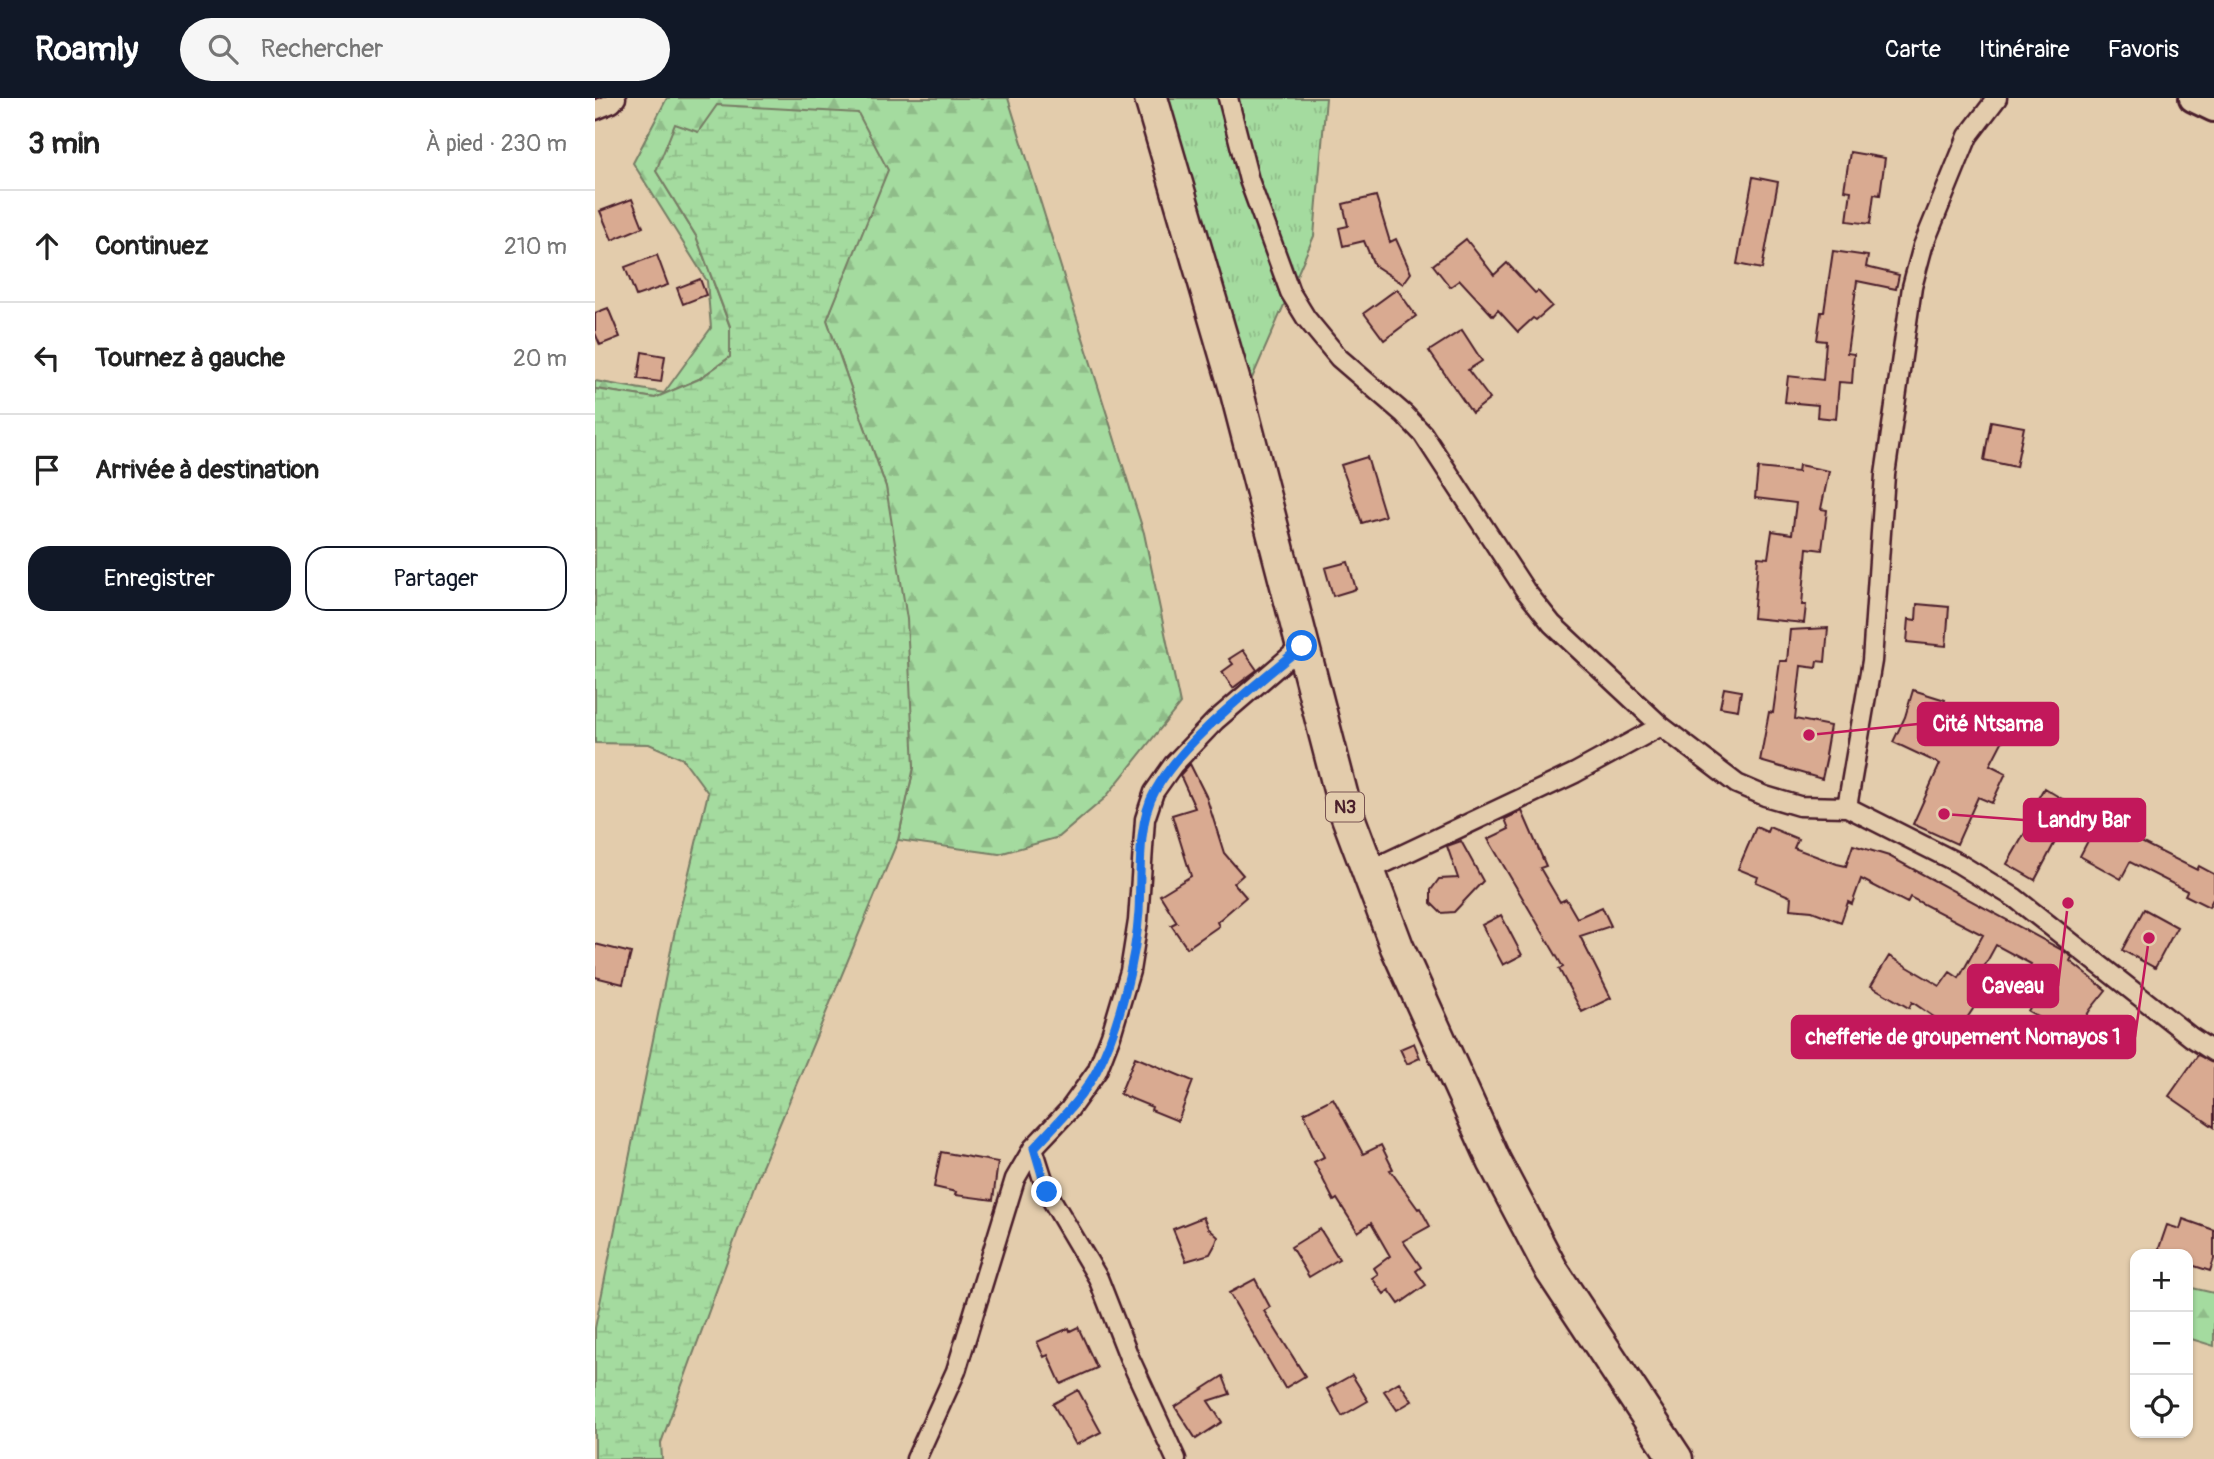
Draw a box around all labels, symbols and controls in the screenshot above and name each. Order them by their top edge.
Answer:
search box [180,18,670,81]
text: Roamly [35,29,138,70]
icon: search [204,30,242,68]
text: Rechercher [260,33,383,65]
text: Carte [1885,35,1941,64]
text: Itinéraire [1979,35,2070,64]
text: Favoris [2108,35,2179,64]
text: 3 min [28,125,100,162]
text: À pied · 230 m [425,129,567,158]
icon: ahead [28,227,66,265]
text: Continuez [95,230,208,262]
text: 210 m [504,232,567,261]
icon: left [28,339,66,377]
text: Tournez à gauche [95,342,285,374]
text: 20 m [513,344,567,373]
icon: arrive [28,451,66,489]
text: Arrivée à destination [95,454,319,486]
button: Enregistrer [28,546,291,611]
button: Partager [305,546,567,611]
route start [1286,630,1317,661]
callout: Cité Ntsama [1918,703,2058,745]
text: Cité Ntsama [1932,711,2044,738]
road number: N3 [1326,792,1364,822]
callout: Landry Bar [2024,799,2145,841]
text: Landry Bar [2037,807,2131,834]
callout: Caveau [1968,965,2058,1007]
text: Caveau [1982,973,2044,1000]
callout: chefferie de groupement Nomayos 1 [1792,1016,2135,1058]
text: chefferie de groupement Nomayos 1 [1805,1024,2120,1051]
route end [1031,1176,1062,1207]
map controls [2130,1249,2193,1438]
button: + [2130,1249,2193,1312]
button: − [2130,1312,2193,1375]
button: locate [2130,1375,2193,1438]

